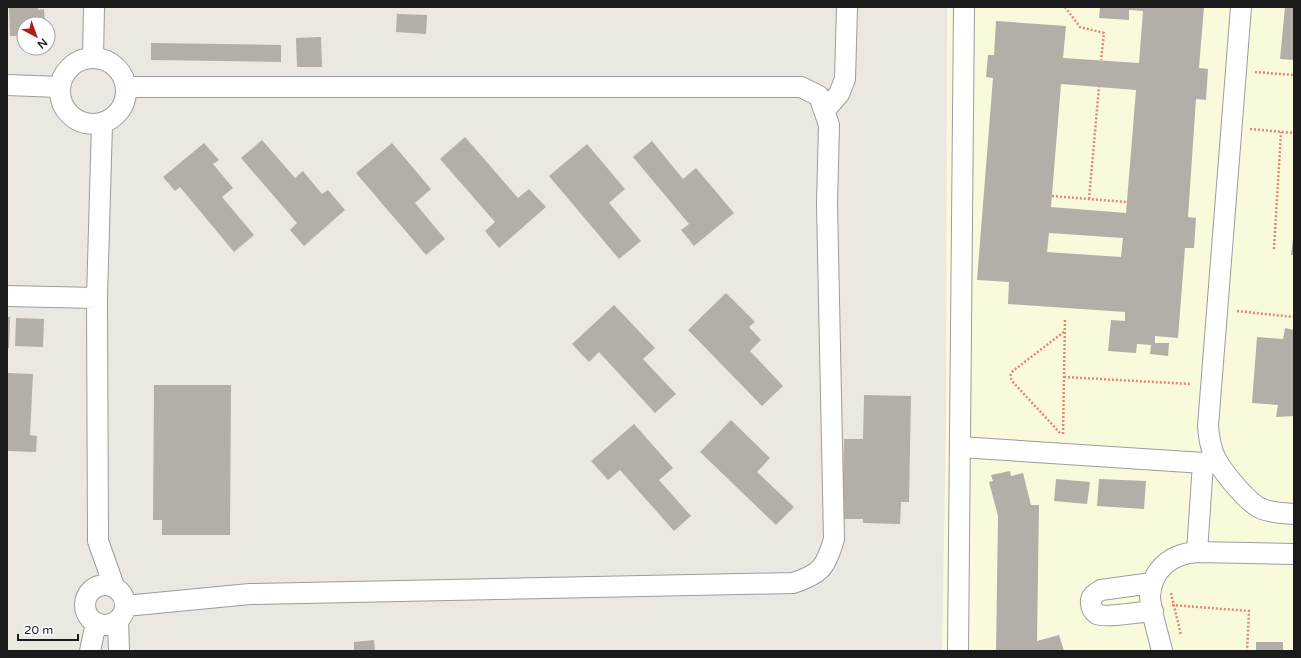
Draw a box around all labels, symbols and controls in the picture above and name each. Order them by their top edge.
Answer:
north arrow [16,16,56,56]
text: N [35,35,50,51]
scale bar [18,616,78,642]
text: 20 m [24,623,53,637]

